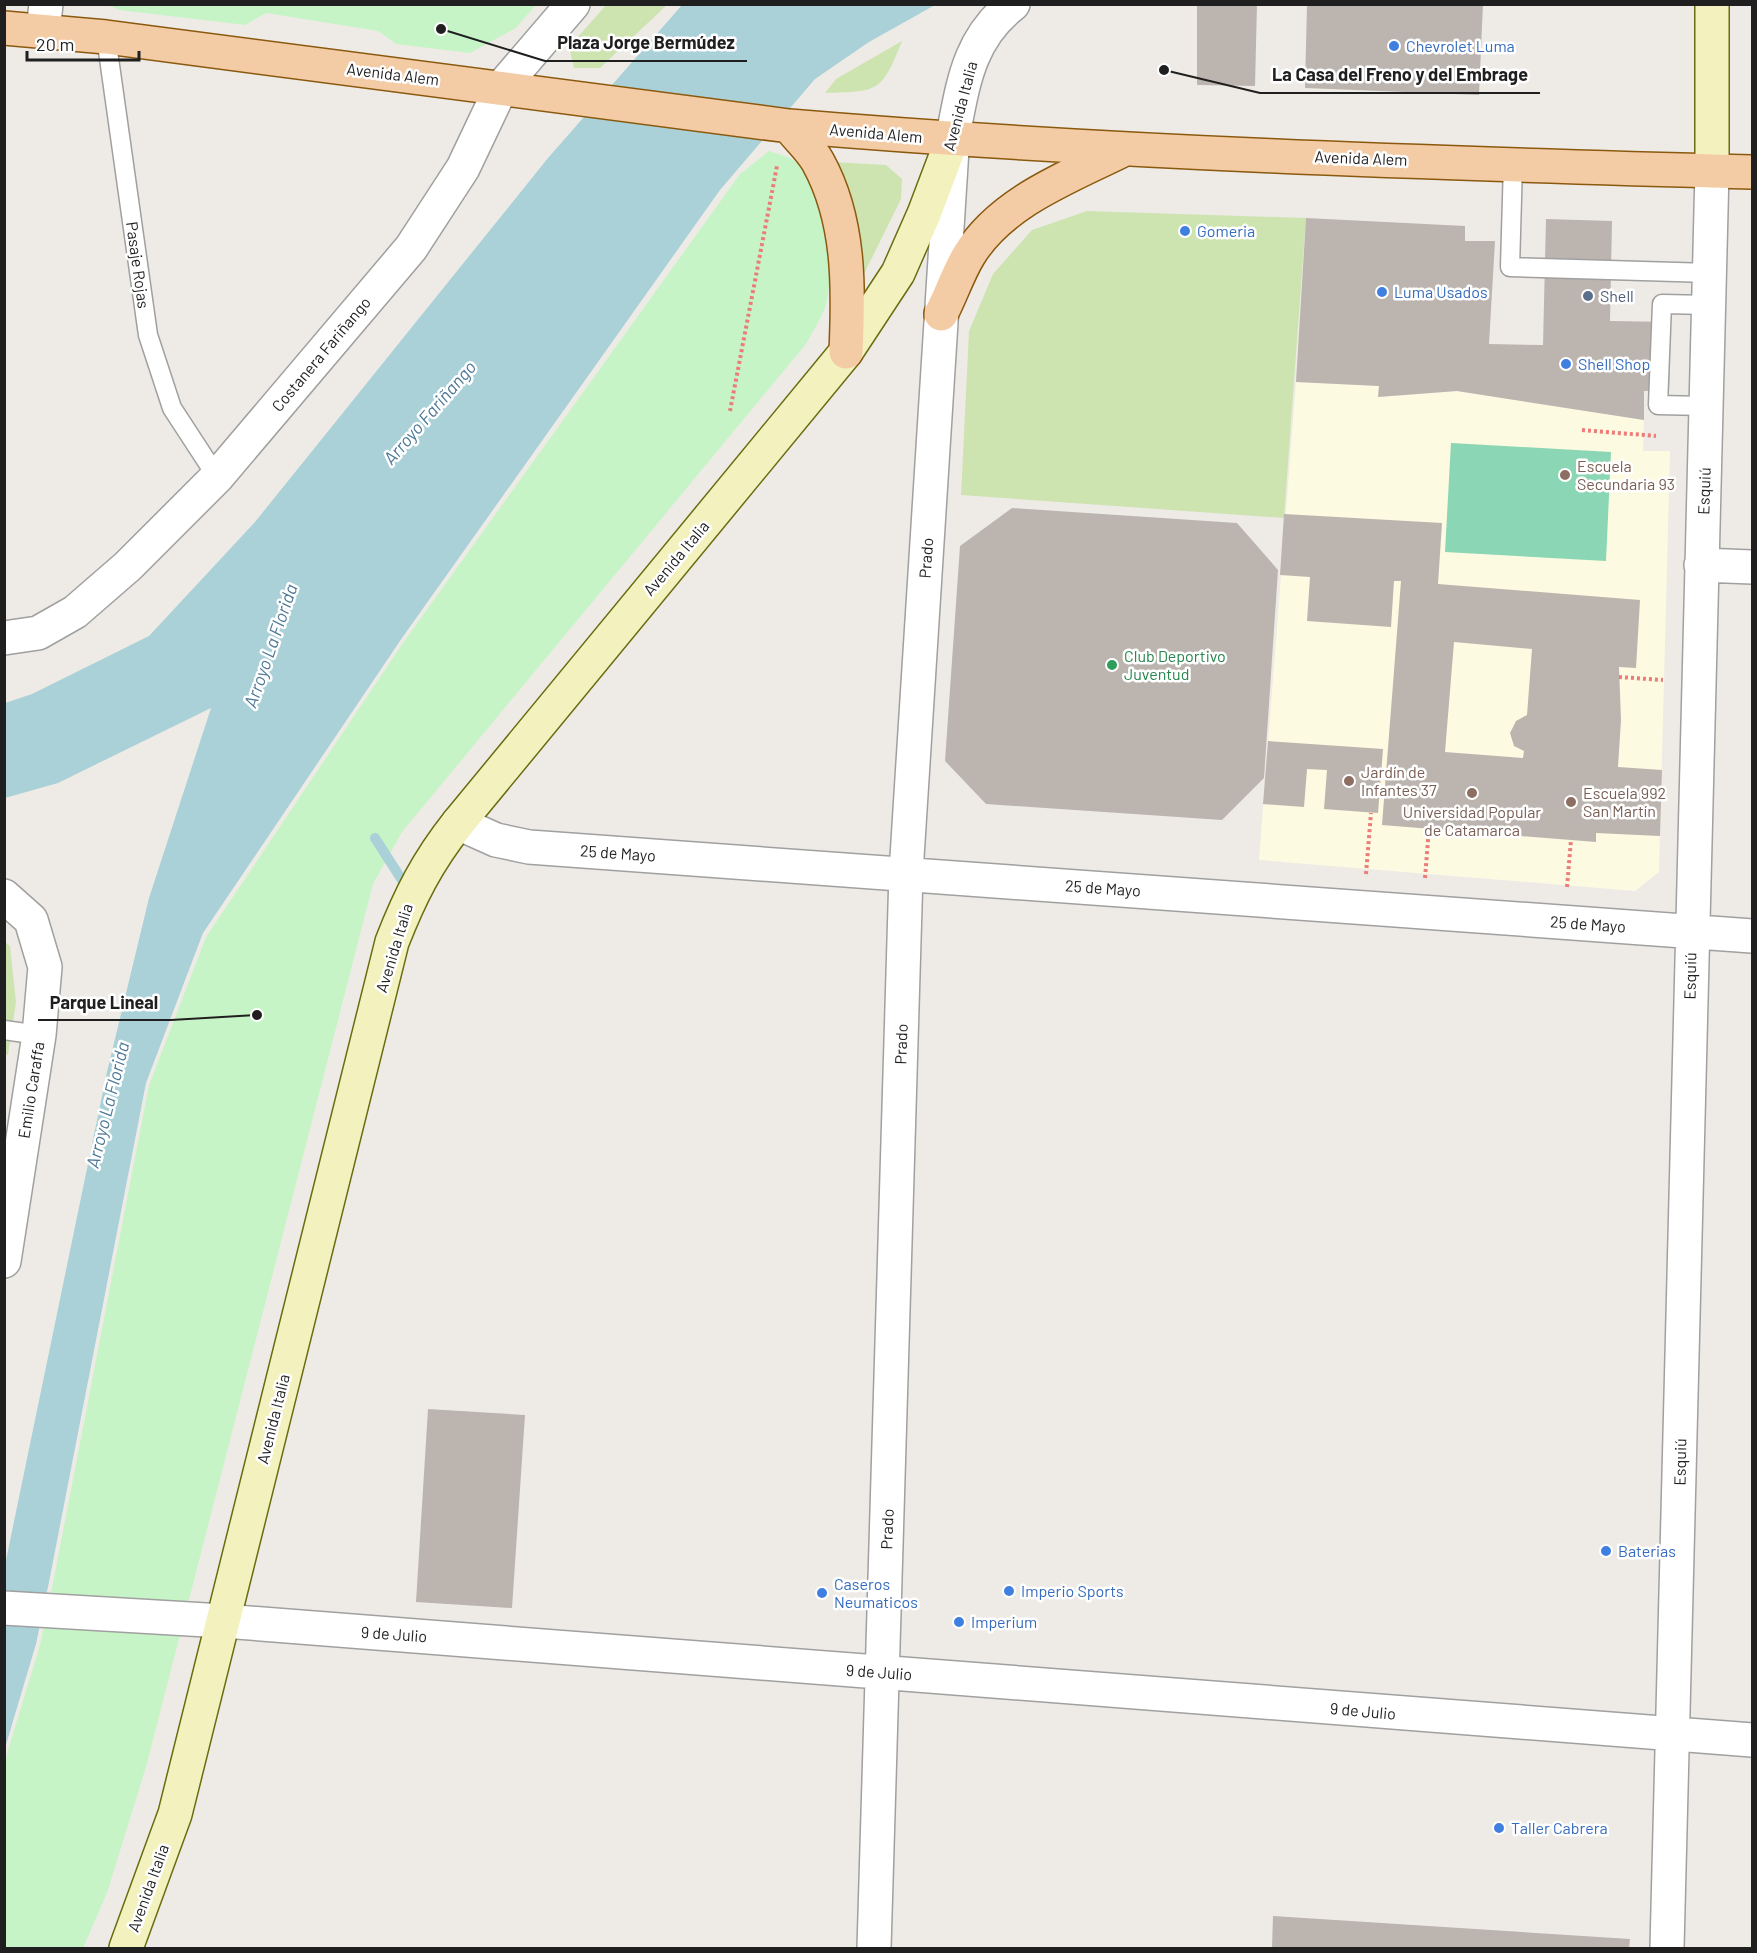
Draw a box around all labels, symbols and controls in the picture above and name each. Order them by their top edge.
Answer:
scale bar [27,24,140,62]
callout: Plaza Jorge Bermúdez [545,25,747,61]
text: Plaza Jorge Bermúdez [557,31,735,53]
text: 20 m [36,33,74,55]
place label: Chevrolet Luma [1406,36,1515,55]
marker: Chevrolet Luma [1387,39,1401,53]
callout: La Casa del Freno y del Embrage [1260,57,1540,93]
street label: Avenida Alem [346,58,440,89]
street label: Avenida Italia [938,59,981,153]
text: La Casa del Freno y del Embrage [1272,63,1528,85]
street label: Avenida Alem [829,119,923,146]
street label: Avenida Alem [1314,146,1408,169]
street label: Pasaje Rojas [123,220,154,310]
place label: Gomeria [1197,221,1255,240]
marker: Gomeria [1178,224,1192,238]
place label: Luma Usados [1394,282,1488,301]
marker: Luma Usados [1375,285,1389,299]
place label: Shell [1600,286,1634,305]
marker: Shell [1581,289,1595,303]
street label: Costanera Fariñango [267,293,374,415]
place label: Shell Shop [1578,354,1650,373]
water label: Arroyo Fariñango [378,356,480,469]
marker: Shell Shop [1559,357,1573,371]
place label: Escuela Secundaria 93 [1577,456,1675,493]
street label: Esquiú [1693,467,1714,515]
marker: Escuela Secundaria 93 [1558,468,1572,482]
street label: Avenida Italia [639,516,712,599]
street label: Prado [915,537,936,579]
water label: Arroyo La Florida [239,581,302,710]
place label: Club Deportivo Juventud [1124,646,1226,683]
marker: Club Deportivo Juventud [1105,658,1119,672]
place label: Jardín de Infantes 37 [1361,762,1437,799]
marker: Jardín de Infantes 37 [1342,774,1356,788]
place label: Escuela 992 San Martín [1583,783,1666,820]
marker: Universidad Popular de Catamarca [1465,786,1479,800]
marker: Escuela 992 San Martín [1564,795,1578,809]
place label: Universidad Popular de Catamarca [1403,802,1541,839]
street label: 25 de Mayo [580,840,657,865]
street label: 25 de Mayo [1065,875,1142,900]
street label: Avenida Italia [371,901,416,995]
street label: 25 de Mayo [1550,911,1627,936]
street label: Esquiú [1680,952,1699,1000]
callout: Parque Lineal [38,984,171,1020]
text: Parque Lineal [50,991,158,1013]
street label: Prado [890,1023,911,1065]
water label: Arroyo La Florida [81,1039,133,1170]
street label: Emilio Caraffa [13,1040,48,1140]
street label: Avenida Italia [252,1372,293,1466]
street label: Esquiú [1670,1438,1689,1486]
street label: Prado [876,1508,897,1550]
place label: Baterias [1618,1541,1676,1560]
marker: Baterias [1599,1544,1613,1558]
place label: Caseros Neumaticos [834,1574,918,1611]
place label: Imperio Sports [1021,1581,1124,1600]
marker: Imperio Sports [1002,1584,1016,1598]
marker: Caseros Neumaticos [815,1586,829,1600]
place label: Imperium [971,1612,1037,1631]
marker: Imperium [952,1615,966,1629]
street label: 9 de Julio [360,1622,428,1645]
street label: 9 de Julio [845,1660,913,1683]
street label: 9 de Julio [1329,1698,1397,1723]
place label: Taller Cabrera [1511,1818,1608,1837]
marker: Taller Cabrera [1492,1821,1506,1835]
street label: Avenida Italia [123,1841,172,1934]

